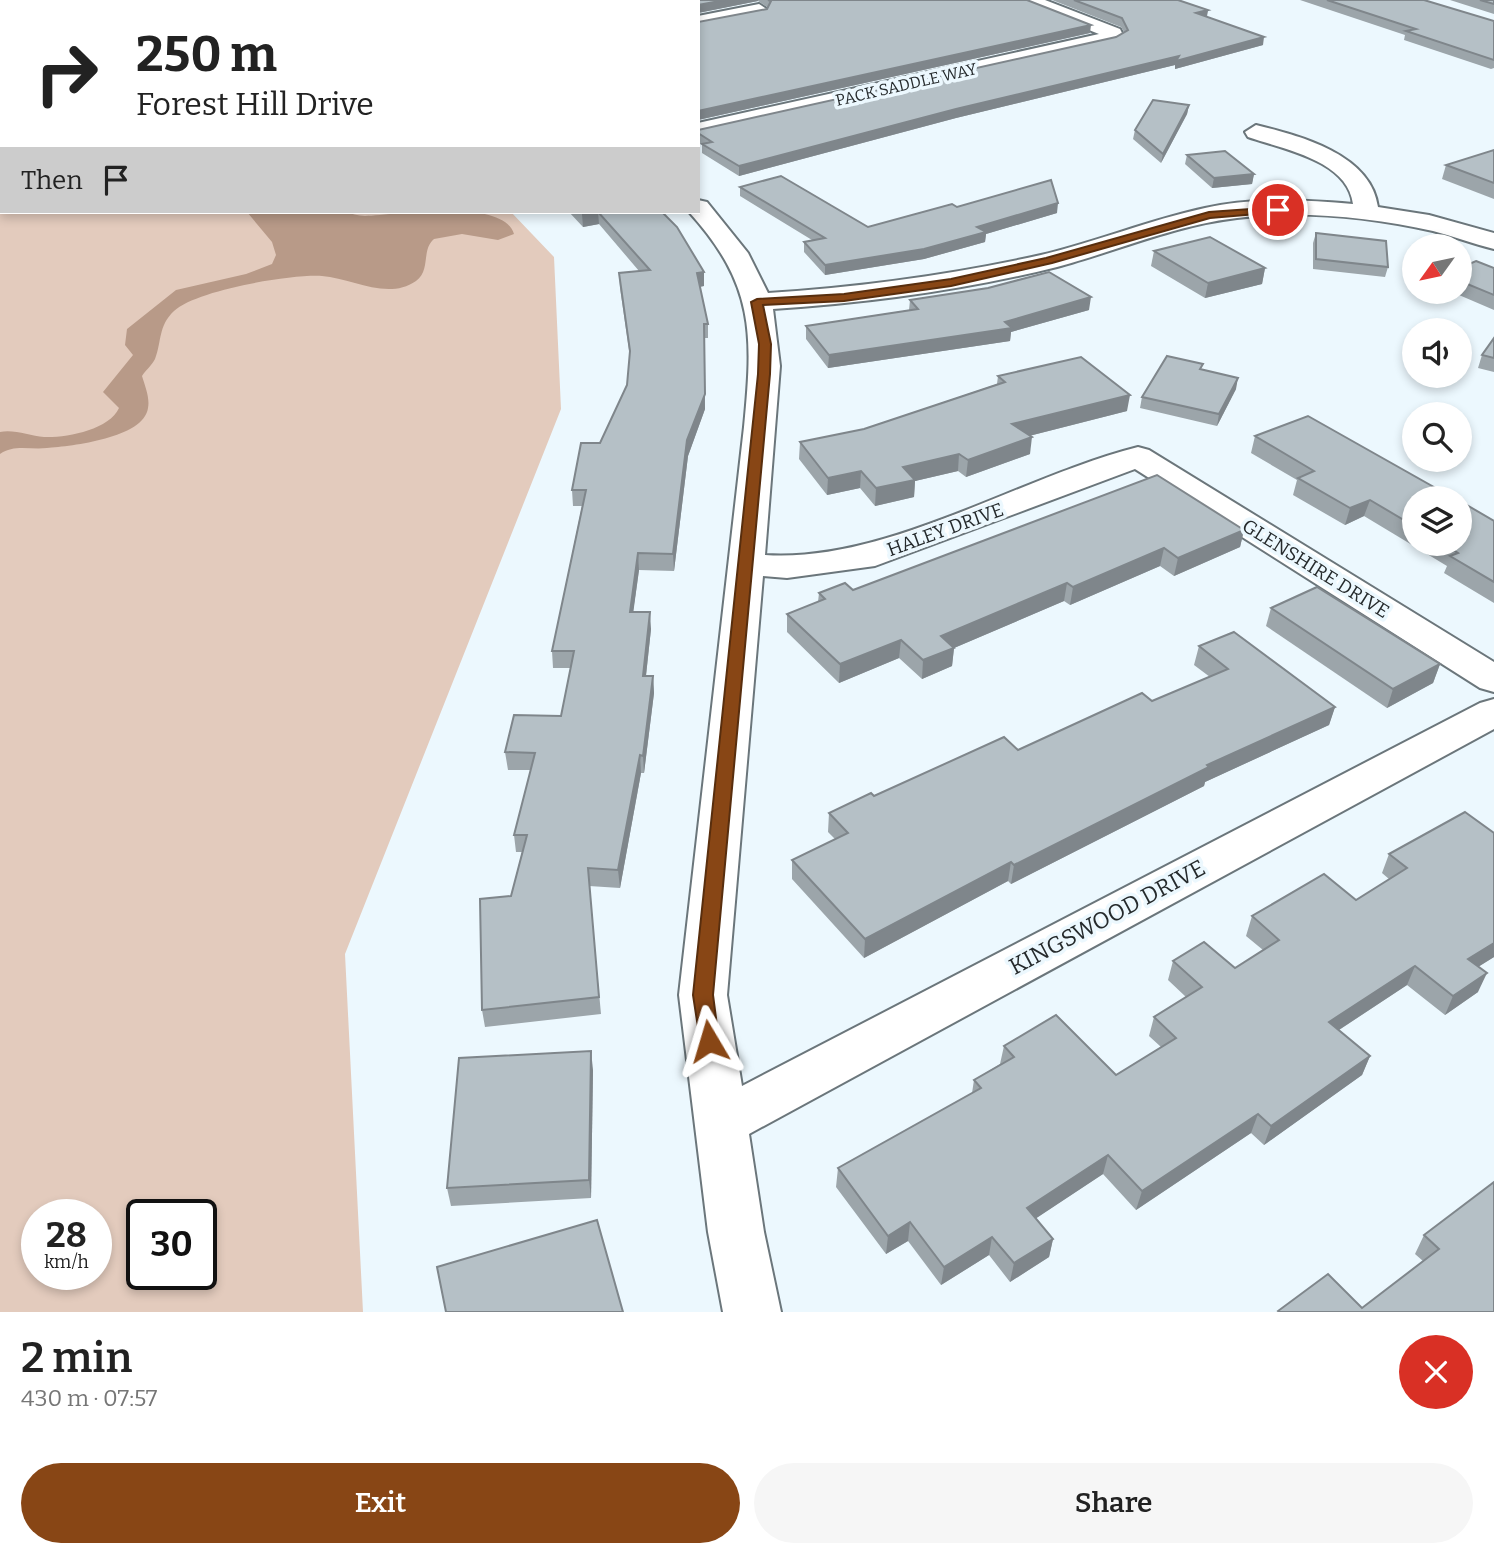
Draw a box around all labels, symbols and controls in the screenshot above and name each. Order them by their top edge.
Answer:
text: 250 m [136,25,277,84]
icon: right [21,28,112,119]
street label: PACK SADDLE WAY [834,59,979,110]
text: Forest Hill Drive [136,85,374,123]
icon: arrive [97,161,135,199]
text: Then [21,165,83,196]
pin [1248,180,1308,240]
icon: arrive [1259,191,1297,229]
north arrow [1402,234,1472,304]
map controls [1402,234,1472,556]
button: sound [1402,318,1472,388]
button: search [1402,402,1472,472]
button: layers [1402,486,1472,556]
street label: HALEY DRIVE [884,498,1007,561]
street label: GLENSHIRE DRIVE [1238,514,1393,623]
street label: KINGSWOOD DRIVE [1004,853,1210,981]
position arrow [672,1004,746,1078]
speed limit sign: 30 [126,1199,217,1290]
text: 28 [46,1214,87,1256]
text: km/h [44,1251,89,1273]
text: 2 min [21,1333,132,1383]
button: close [1399,1335,1473,1409]
text: 430 m · 07:57 [21,1384,157,1412]
button: Exit [21,1463,740,1543]
button: Share [754,1463,1473,1543]

